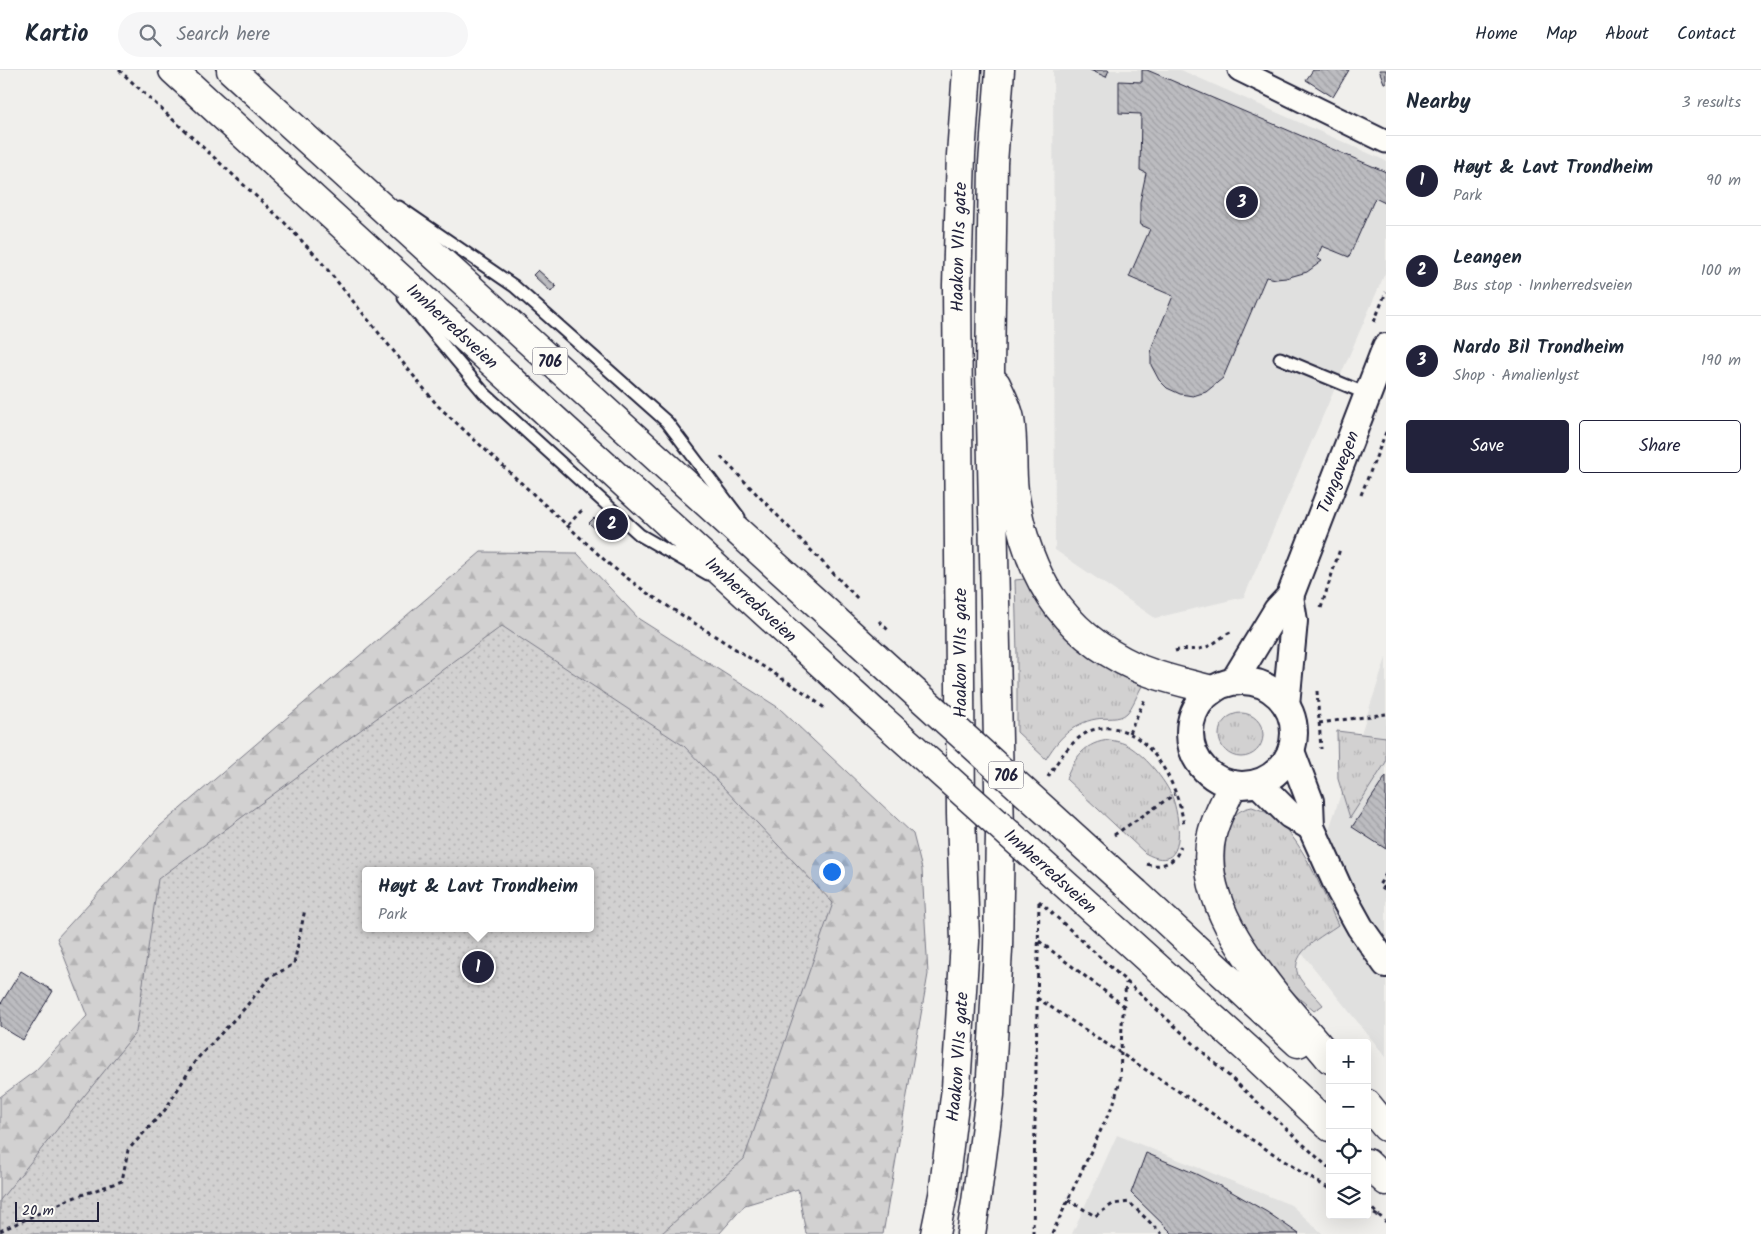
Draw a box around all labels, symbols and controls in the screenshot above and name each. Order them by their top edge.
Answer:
search box [118,12,468,57]
text: Kartio [25,15,88,54]
text: Search here [176,20,270,50]
text: Home [1475,20,1518,49]
text: Map [1546,20,1577,49]
text: About [1605,20,1649,49]
text: Contact [1677,20,1736,49]
icon: search [136,21,164,49]
text: Nearby [1406,86,1471,119]
text: 3 results [1682,90,1741,115]
text: Høyt & Lavt Trondheim [1453,153,1653,183]
text: 1 [1420,168,1424,193]
text: 90 m [1706,168,1741,193]
street label: Haakon VIIs gate [944,182,976,312]
pin: 3 [1226,183,1258,221]
text: Park [1453,183,1482,208]
text: Leangen [1453,243,1522,273]
text: 2 [1417,258,1427,283]
text: 100 m [1701,258,1741,283]
text: Bus stop · Innherredsveien [1453,273,1633,298]
street label: Innherredsveien [399,277,504,377]
text: Nardo Bil Trondheim [1453,333,1624,363]
road number: 706 [532,348,568,374]
text: 3 [1418,348,1426,373]
text: 190 m [1701,348,1741,373]
text: Shop · Amalienlyst [1453,363,1579,388]
button: Save [1406,420,1569,473]
button: Share [1579,420,1741,473]
street label: Tungavegen [1310,427,1368,518]
pin: 2 [596,505,628,543]
street label: Innherredsveien [697,550,803,651]
street label: Haakon VIIs gate [947,588,976,718]
road number: 706 [988,762,1024,788]
street label: Innherredsveien [996,822,1103,922]
your location [819,859,845,885]
popup [362,867,594,932]
text: Høyt & Lavt Trondheim [378,872,578,902]
text: Park [378,902,407,927]
pin: 1 [462,948,494,986]
street label: Haakon VIIs gate [939,991,978,1123]
map controls [1326,1039,1371,1219]
button: + [1326,1039,1371,1084]
button: − [1326,1084,1371,1129]
button: locate [1326,1129,1371,1174]
button: layers [1326,1174,1371,1219]
scale bar [15,1199,99,1222]
text: 20 m [22,1200,54,1222]

